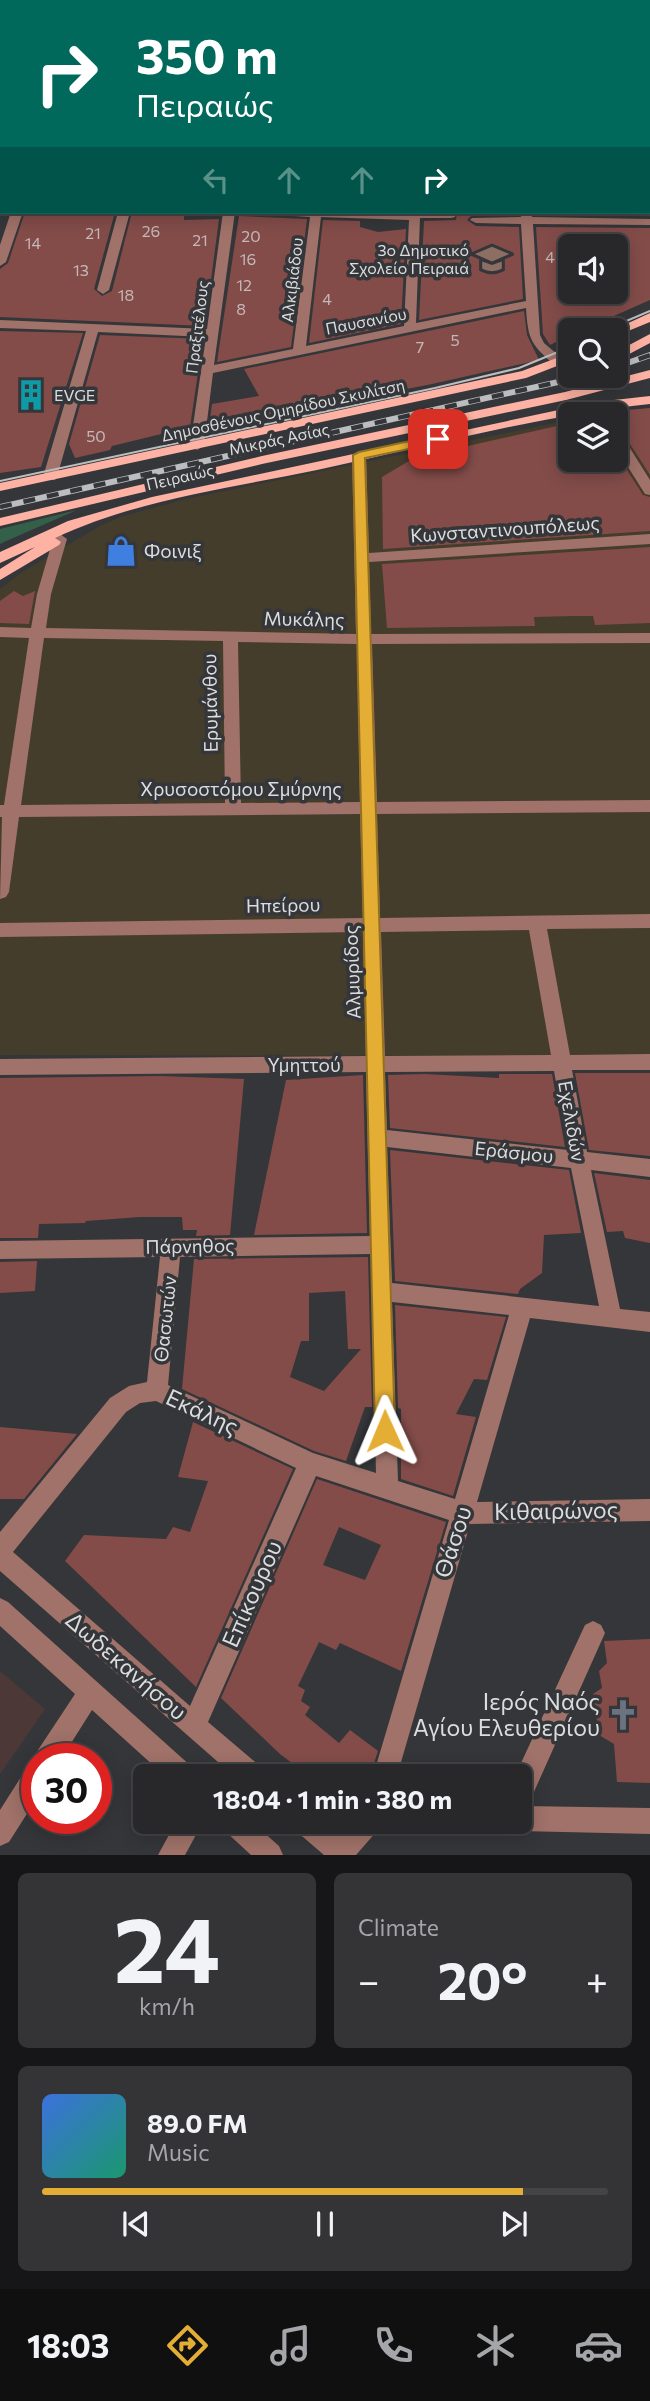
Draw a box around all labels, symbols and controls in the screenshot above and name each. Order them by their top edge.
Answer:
text: 350 m [136,24,278,84]
icon: right [21,28,112,119]
text: Πειραιώς [136,84,274,124]
icon: left [197,161,235,199]
icon: ahead [270,161,308,199]
icon: ahead [343,161,381,199]
icon: right [416,161,454,199]
house number: 26 [142,221,160,240]
house number: 21 [85,223,101,242]
house number: 20 [241,226,261,245]
house number: 21 [192,230,208,249]
house number: 14 [25,233,42,252]
map controls [558,234,628,472]
button: sound [558,234,628,304]
street label: Αλκιβιάδου [277,236,306,323]
place label: 3ο Δημοτικό Σχολείο Πειραιά [349,240,469,277]
school or university icon: 3ο Δημοτικό Σχολείο Πειραιά [475,242,509,276]
house number: 4 [545,247,555,266]
house number: 16 [240,249,256,268]
house number: 13 [73,260,89,279]
house number: 12 [236,275,252,294]
street label: Πραξιτέλους [181,279,212,375]
house number: 18 [118,285,134,304]
house number: 4 [322,289,332,308]
house number: 8 [236,299,246,318]
street label: Παυσανίου [324,303,408,338]
button: search [558,318,628,388]
house number: 5 [450,330,460,349]
house number: 7 [416,337,424,356]
street label: Δημοσθένους Ομηρίδου Σκυλίτση [159,374,406,445]
building icon: EVGE [14,378,48,412]
place label: EVGE [54,385,95,404]
button: layers [558,402,628,472]
pin [408,409,468,469]
street label: Μικράς Ασίας [227,419,331,458]
icon: arrive [419,420,457,458]
house number: 50 [86,426,106,445]
street label: Πειραιώς [144,459,216,494]
street label: Κωνσταντινουπόλεως [410,510,600,547]
shop icon: Φοινιξ [104,534,138,568]
place label: Φοινιξ [144,539,202,562]
street label: Μυκάλης [263,606,345,631]
street label: Ερυμάνθου [197,654,222,752]
street label: Χρυσοστόμου Σμύρνης [140,777,342,800]
street label: Ηπείρου [246,892,320,917]
street label: Αλμυρίδος [338,925,365,1019]
street label: Υμηττού [267,1053,341,1076]
street label: Εχελιδών [554,1079,591,1163]
street label: Εράσμου [474,1136,554,1167]
street label: Πάρνηθος [145,1233,235,1258]
street label: Θασωτών [149,1274,181,1363]
street label: Εκάλης [162,1382,243,1440]
position arrow [348,1394,422,1468]
street label: Κιθαιρώνος [494,1495,618,1525]
street label: Θάσου [427,1502,477,1581]
street label: Επίκουρου [215,1536,287,1651]
street label: Δωδεκανήσου [60,1605,193,1725]
place label: Ιερός Ναός Αγίου Ελευθερίου [413,1687,600,1741]
church icon: Ιερός Ναός Αγίου Ελευθερίου [606,1698,640,1732]
speed limit sign: 30 [21,1743,112,1834]
text: 18:04 · 1 min · 380 m [213,1783,452,1814]
text: 24 [114,1890,220,2002]
text: Climate [358,1913,439,1941]
text: 20° [438,1947,528,2011]
text: − [358,1956,380,2003]
text: + [586,1956,608,2003]
text: km/h [139,1992,195,2020]
text: 89.0 FM [147,2107,248,2138]
text: Music [147,2138,210,2166]
icon: previous [117,2205,155,2243]
icon: pause [306,2205,344,2243]
icon: next [495,2205,533,2243]
icon: directions [163,2321,212,2370]
icon: music [266,2321,315,2370]
icon: phone [369,2321,418,2370]
icon: climate [471,2321,520,2370]
icon: car [574,2321,623,2370]
text: 18:03 [27,2325,109,2365]

